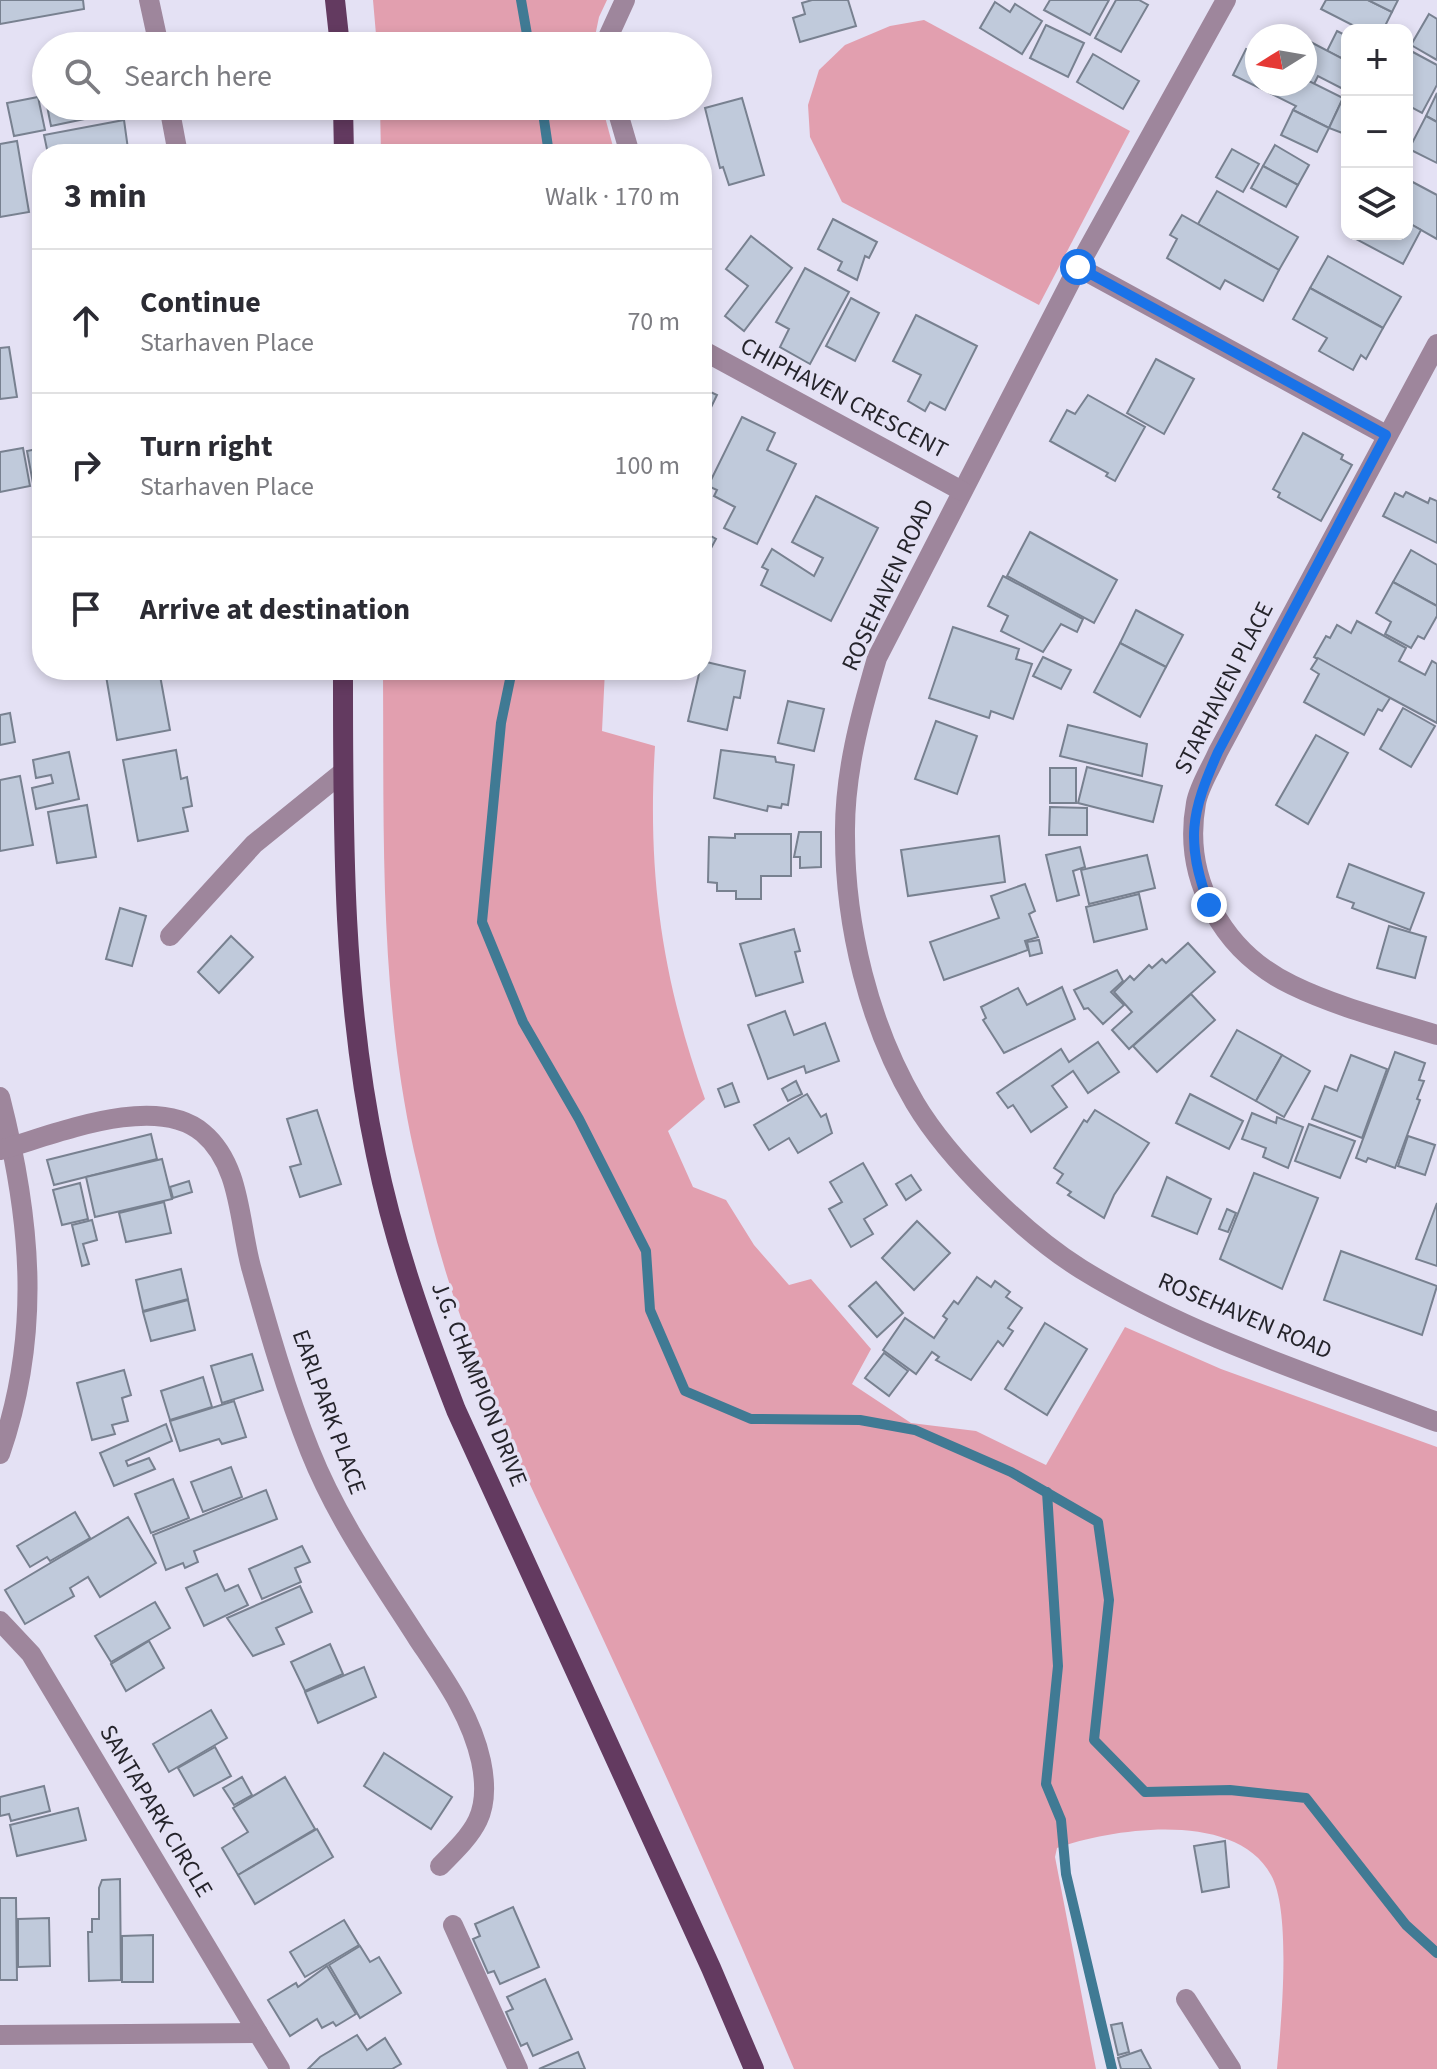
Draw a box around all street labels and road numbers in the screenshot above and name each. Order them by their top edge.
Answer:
street label: CHIPHAVEN CRESCENT [734,328,954,468]
street label: ROSEHAVEN ROAD [833,493,943,677]
street label: STARHAVEN PLACE [1165,596,1283,780]
street label: ROSEHAVEN ROAD [1153,1264,1337,1368]
street label: J.G. CHAMPION DRIVE [422,1276,536,1492]
street label: EARLPARK PLACE [283,1325,375,1499]
street label: SANTAPARK CIRCLE [91,1718,221,1904]

